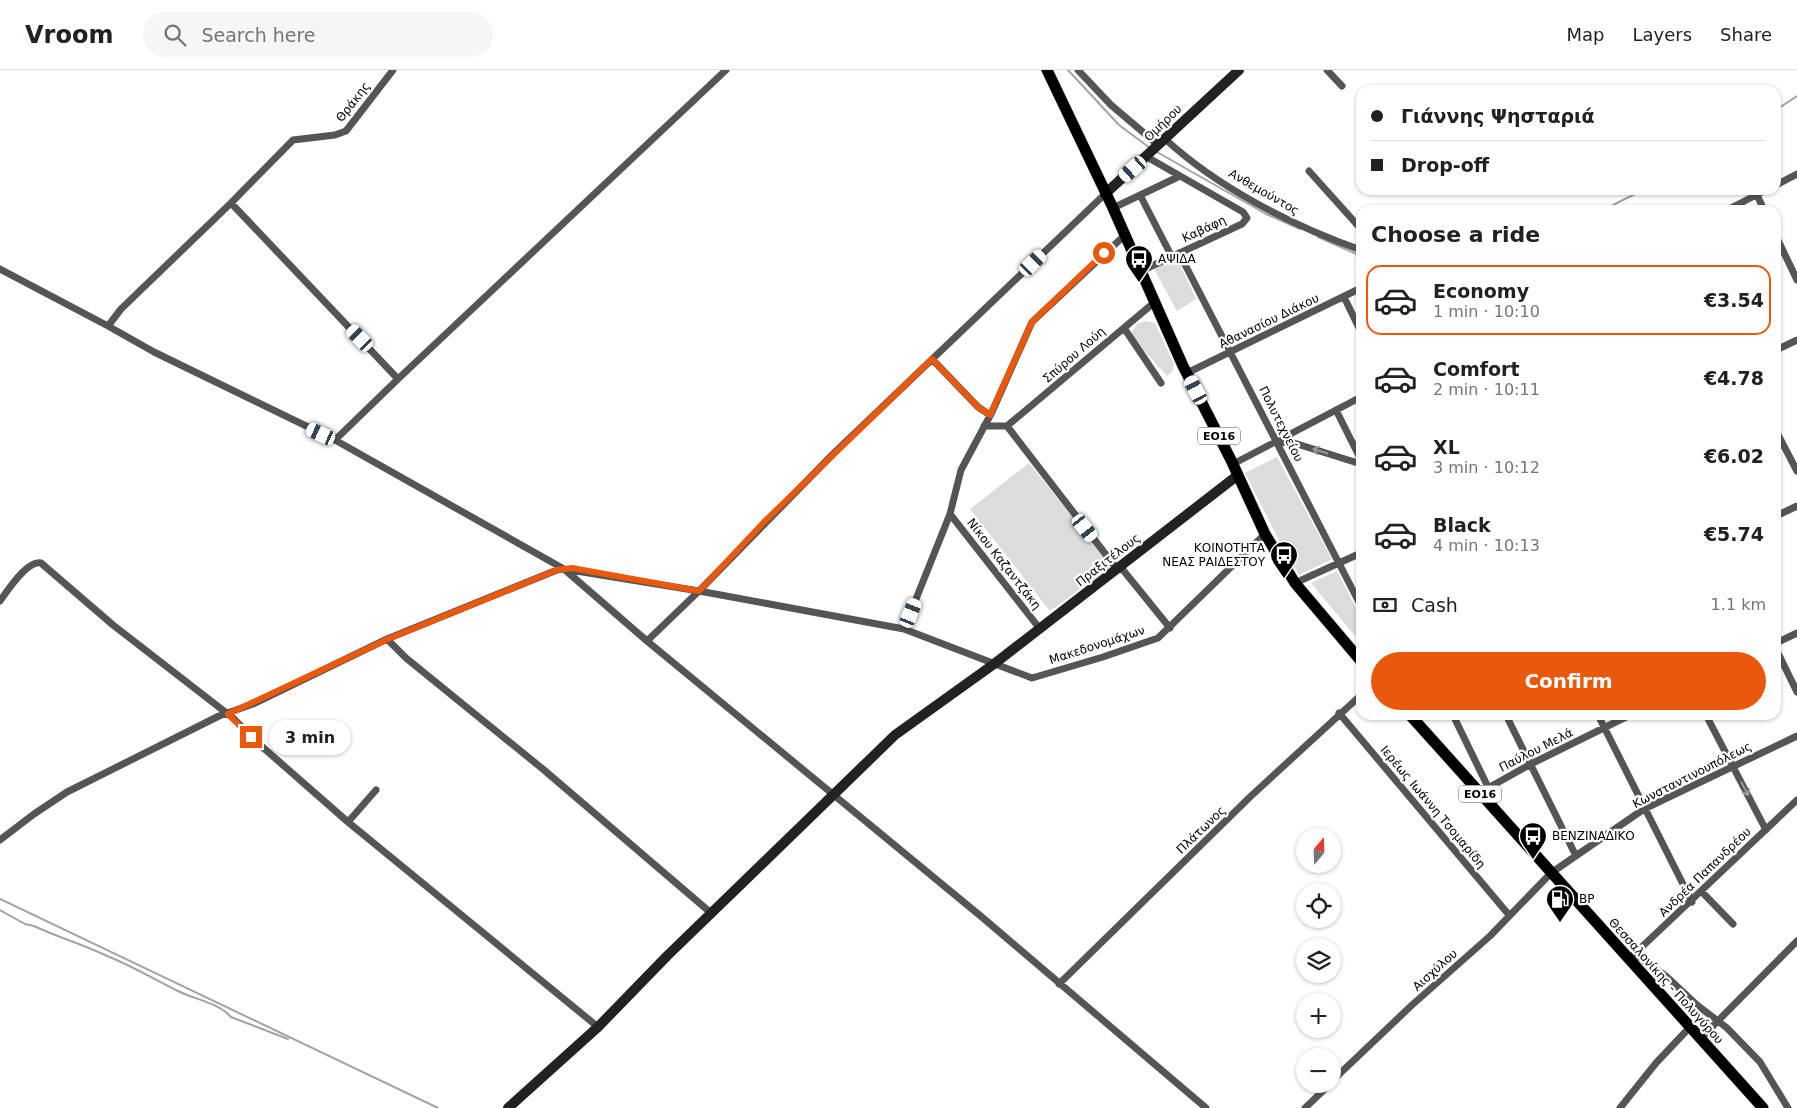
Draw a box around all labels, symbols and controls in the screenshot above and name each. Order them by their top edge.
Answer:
search box [143,12,493,57]
text: Vroom [25,21,113,49]
icon: search [161,21,189,49]
text: Search here [201,24,316,46]
text: Map [1566,24,1604,45]
text: Layers [1632,24,1692,45]
text: Share [1720,24,1772,45]
street label: Θράκης [333,79,373,125]
street label: Ομήρου [1141,102,1185,144]
text: Γιάννης Ψησταριά [1401,105,1595,127]
car [1116,153,1149,185]
text: Drop-off [1401,154,1489,176]
street label: Ανθεμούντος [1226,166,1302,218]
street label: Καβάφη [1180,213,1228,245]
text: Choose a ride [1371,222,1540,247]
route start [1093,242,1115,264]
bus stop icon: ΑΨΙΔΑ [1124,244,1154,283]
car [1016,247,1049,279]
place label: ΑΨΙΔΑ [1158,252,1196,266]
icon: car [1373,278,1418,323]
text: Economy [1433,280,1529,302]
text: €3.54 [1704,289,1764,311]
street label: Αθανασίου Διάκου [1217,291,1321,351]
text: 1 min · 10:10 [1433,302,1540,321]
car [344,322,375,354]
street label: Σπύρου Λούη [1040,324,1108,386]
icon: car [1373,356,1418,401]
text: Comfort [1433,358,1520,380]
text: €4.78 [1704,367,1764,389]
car [1182,373,1209,407]
text: 2 min · 10:11 [1433,380,1540,399]
street label: Πολυτεχνείου [1256,384,1306,464]
car [304,421,337,447]
road number: ΕΟ16 [1198,428,1240,444]
icon: car [1373,434,1418,479]
text: XL [1433,436,1460,458]
text: €6.02 [1704,445,1764,467]
one-way arrow [1312,446,1328,455]
text: 3 min · 10:12 [1433,458,1540,477]
car [1069,512,1100,544]
icon: car [1373,512,1418,557]
text: Black [1433,514,1491,536]
street label: Νίκου Καζαντζάκη [964,516,1044,612]
text: €5.74 [1704,523,1764,545]
street label: Πραξιτέλους [1073,531,1143,589]
text: 4 min · 10:13 [1433,536,1540,555]
bus stop icon: ΚΟΙΝΟΤΗΤΑ ΝΕΑΣ ΡΑΙΔΕΣΤΟΥ [1269,540,1299,579]
place label: ΚΟΙΝΟΤΗΤΑ ΝΕΑΣ ΡΑΙΔΕΣΤΟΥ [1162,541,1266,569]
icon: cash [1371,591,1399,619]
text: Cash [1411,594,1458,616]
text: 1.1 km [1711,595,1766,614]
car [898,596,923,630]
street label: Μακεδονομάχων [1047,623,1147,667]
button: Confirm [1371,652,1766,710]
callout: 3 min [268,720,351,754]
street label: Παύλου Μελά [1497,725,1575,775]
route end [240,726,262,748]
text: 3 min [285,728,335,747]
street label: Κωνσταντινουπόλεως [1630,739,1754,811]
street label: Ιερέως Ιωάννη Τσομαρίδη [1378,743,1488,871]
one-way arrow [1740,782,1750,797]
road number: ΕΟ16 [1459,786,1501,802]
street label: Πλάτωνος [1174,803,1228,857]
bus stop icon: ΒΕΝΖΙΝΑΔΙΚΟ [1518,821,1548,860]
street label: Ανδρέα Παπανδρέου [1656,824,1754,920]
north arrow [1296,828,1341,872]
map controls [1296,828,1341,1093]
place label: ΒΕΝΖΙΝΑΔΙΚΟ [1552,829,1635,843]
button: locate [1296,883,1341,928]
fuel station icon: BP [1545,884,1575,923]
place label: BP [1579,892,1594,906]
street label: Θεσσαλονίκης - Πολυγύρου [1606,915,1726,1047]
button: layers [1296,938,1341,983]
street label: Αισχύλου [1410,946,1460,994]
button: + [1296,993,1341,1038]
button: − [1296,1048,1341,1093]

